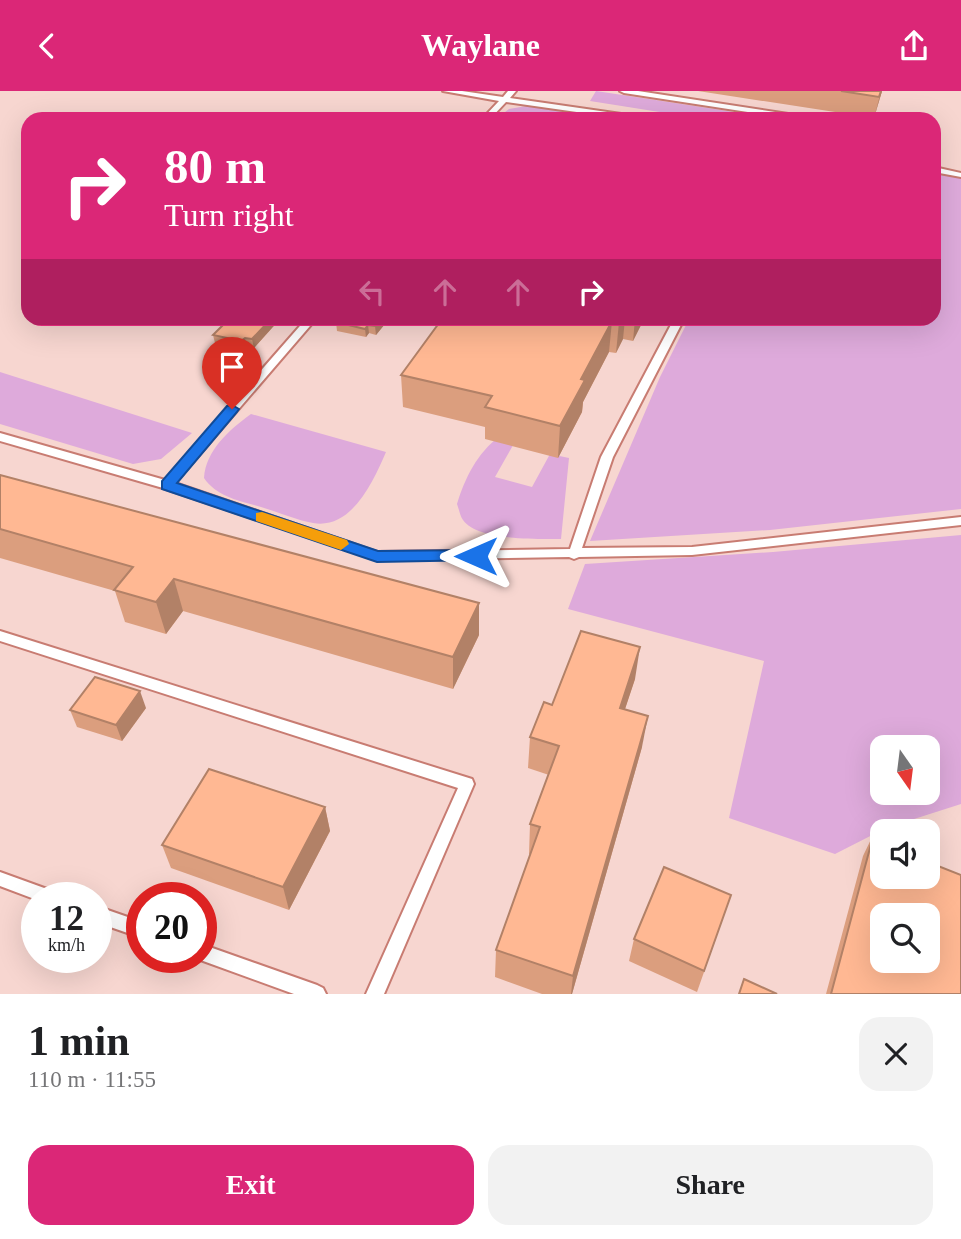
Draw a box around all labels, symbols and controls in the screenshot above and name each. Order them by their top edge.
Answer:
icon: back [28,27,66,65]
text: Waylane [421,27,540,63]
icon: share [895,27,933,65]
text: 80 m [164,139,266,194]
icon: right [49,140,140,231]
text: Turn right [164,197,294,233]
icon: left [353,273,391,311]
icon: ahead [426,273,464,311]
icon: ahead [499,273,537,311]
icon: right [572,273,610,311]
pin [202,337,262,409]
icon: arrive [213,348,251,386]
position arrow [439,519,513,593]
north arrow [870,735,940,805]
map controls [870,735,940,973]
button: sound [870,819,940,889]
speed limit sign: 20 [126,882,217,973]
text: 12 [49,899,84,938]
button: search [870,903,940,973]
text: km/h [48,935,85,955]
button: close [859,1017,933,1091]
text: 1 min [28,1018,130,1064]
text: 110 m · 11:55 [28,1067,156,1092]
button: Exit [28,1145,474,1225]
button: Share [488,1145,933,1225]

